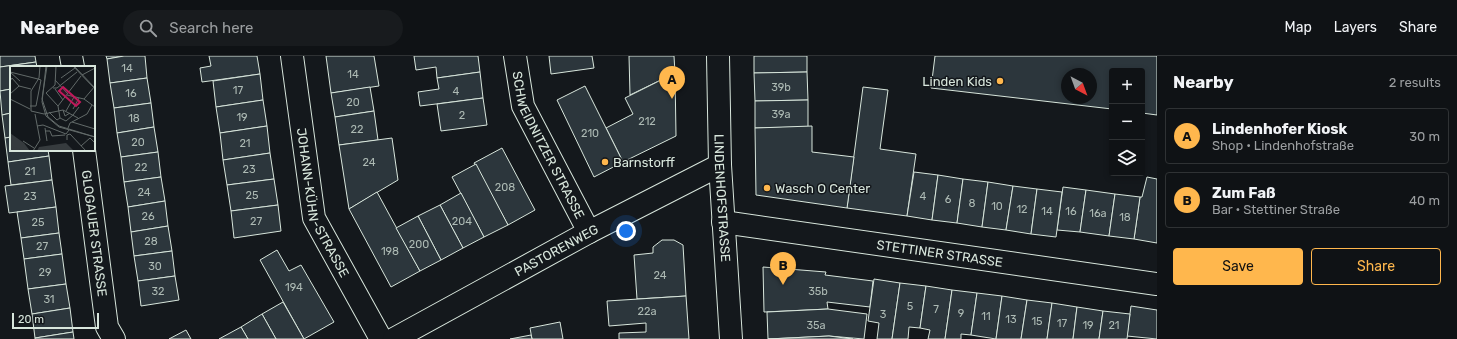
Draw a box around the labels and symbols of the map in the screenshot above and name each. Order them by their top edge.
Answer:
house number: 14 [121,62,133,75]
inset map [10,66,95,151]
pin: A [659,66,685,99]
house number: 14 [347,68,359,81]
north arrow [1061,68,1097,104]
street label: SCHWEIDNITZER STRASSE [510,70,588,221]
place label: Linden Kids [922,74,992,89]
marker: Linden Kids [995,76,1005,86]
house number: 39b [771,81,791,94]
house number: 17 [233,84,244,97]
house number: 4 [453,85,460,98]
house number: 16 [125,87,137,100]
house number: 20 [346,96,360,109]
house number: 39a [771,108,791,121]
house number: 2 [459,109,465,122]
house number: 19 [236,111,248,124]
house number: 18 [128,112,140,125]
house number: 212 [638,115,656,128]
house number: 22 [351,123,363,136]
street label: JOHANN-KÜHN-STRASSE [294,127,353,280]
house number: 210 [581,127,599,140]
street label: LINDENHOFSTRASSE [712,134,734,262]
house number: 20 [131,136,145,149]
house number: 21 [239,137,251,150]
place label: Barnstorff [613,155,675,170]
house number: 24 [362,156,376,169]
marker: Barnstorff [600,157,610,167]
house number: 22 [135,161,147,174]
house number: 23 [242,163,256,176]
house number: 21 [24,165,36,178]
street label: GLOGAUER STRASSE [79,169,110,298]
house number: 208 [495,181,515,194]
place label: Wasch O Center [775,181,870,196]
marker: Wasch O Center [762,183,772,193]
house number: 24 [137,186,151,199]
house number: 25 [246,189,259,202]
house number: 23 [23,190,37,203]
house number: 4 [920,190,927,203]
house number: 6 [945,193,952,206]
house number: 8 [969,197,976,210]
house number: 10 [991,200,1003,213]
house number: 12 [1016,203,1028,216]
house number: 14 [1041,205,1053,218]
house number: 16 [1065,205,1077,218]
house number: 16a [1089,207,1107,220]
house number: 26 [141,210,155,223]
house number: 18 [1119,211,1131,224]
house number: 27 [250,215,262,228]
house number: 204 [452,215,472,228]
house number: 25 [32,216,45,229]
street label: PASTORENWEG [512,221,601,279]
your location [616,221,636,241]
house number: 28 [144,235,158,248]
street label: STETTINER STRASSE [876,237,1004,269]
house number: 200 [409,238,429,251]
house number: 27 [36,240,48,253]
house number: 198 [381,245,399,258]
pin: B [770,252,796,285]
house number: 30 [148,260,162,273]
house number: 29 [39,266,51,279]
house number: 24 [653,269,667,282]
house number: 194 [285,281,303,294]
house number: 32 [151,285,165,298]
house number: 35b [808,285,828,298]
house number: 31 [43,293,55,306]
house number: 5 [907,300,914,313]
house number: 7 [933,303,939,316]
house number: 22a [638,305,657,318]
house number: 9 [958,307,964,320]
house number: 3 [880,308,887,321]
house number: 11 [981,310,991,323]
scale bar [12,311,99,330]
house number: 13 [1005,313,1017,326]
house number: 15 [1031,315,1043,328]
house number: 17 [1057,317,1068,330]
house number: 35a [806,319,826,332]
house number: 19 [1082,319,1094,332]
house number: 21 [1108,319,1120,332]

